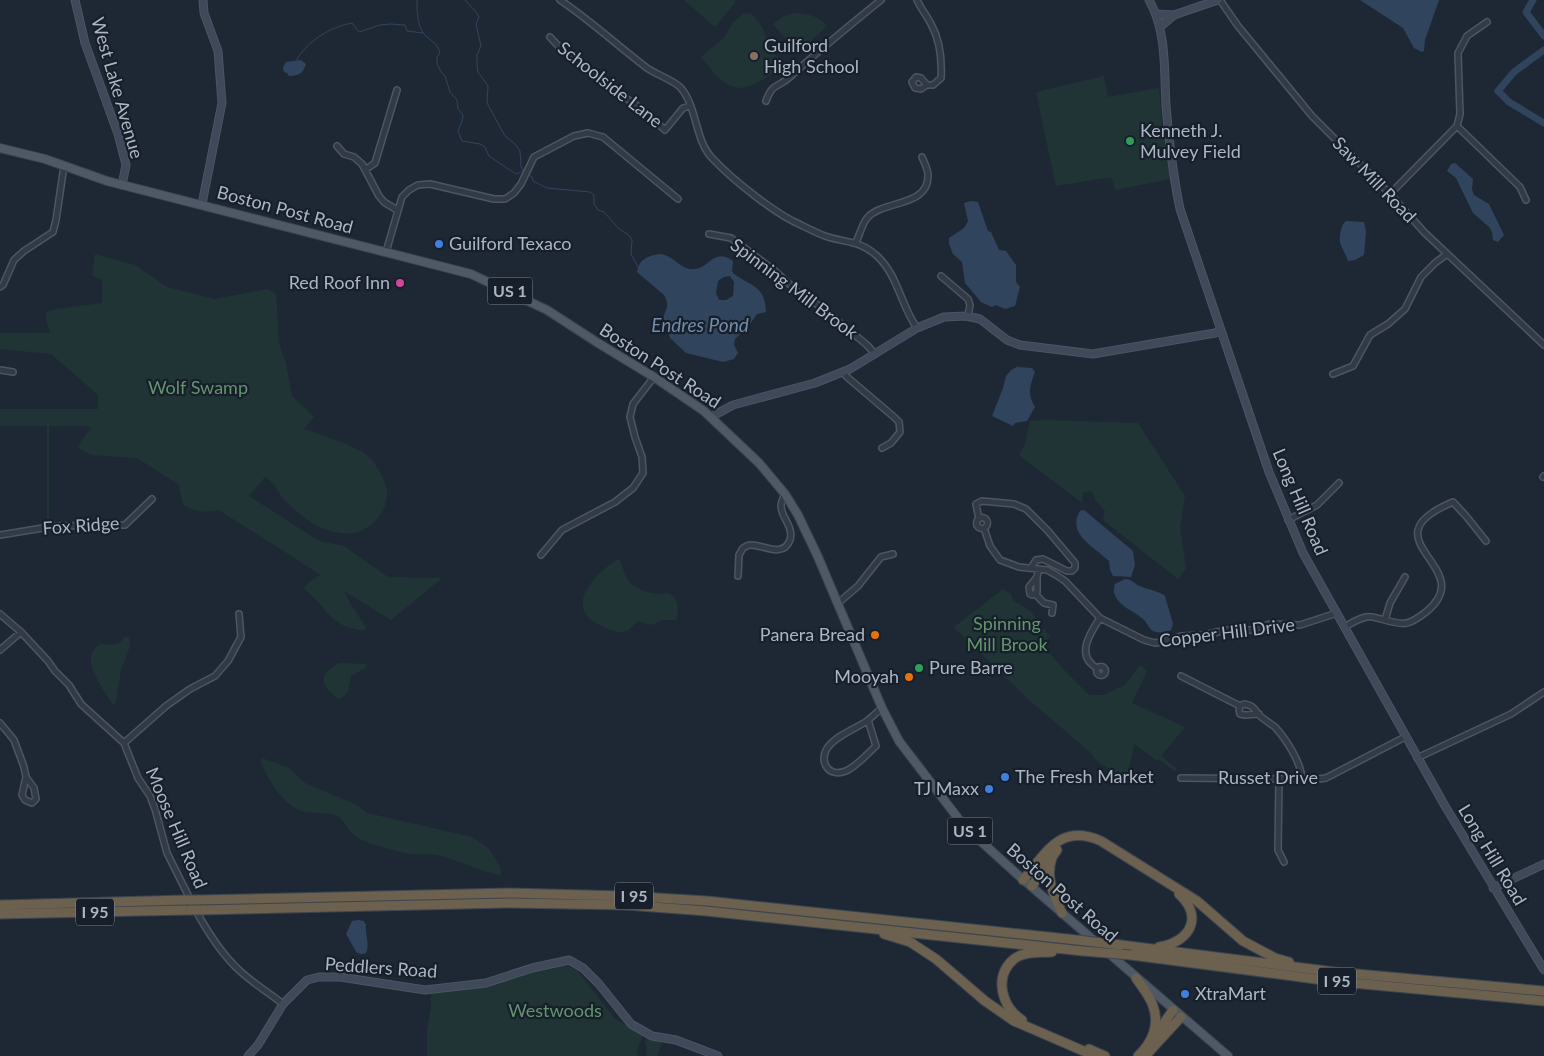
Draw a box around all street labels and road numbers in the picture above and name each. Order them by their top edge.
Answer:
street label: West Lake Avenue [87,15,149,161]
street label: Schoolside Lane [554,36,667,132]
street label: Saw Mill Road [1328,132,1421,227]
street label: Boston Post Road [215,180,356,238]
street label: Spinning Mill Brook [727,233,863,344]
road number: US 1 [488,278,532,304]
street label: Boston Post Road [596,318,725,413]
street label: Long Hill Road [1269,445,1333,558]
street label: Fox Ridge [42,511,120,539]
street label: Copper Hill Drive [1158,613,1296,651]
street label: Moose Hill Road [141,764,212,892]
street label: Russet Drive [1218,766,1318,788]
street label: Long Hill Road [1454,800,1532,909]
road number: US 1 [948,818,992,844]
street label: Boston Post Road [1003,838,1123,947]
road number: I 95 [615,882,653,909]
road number: I 95 [76,899,114,926]
street label: Peddlers Road [324,952,438,982]
road number: I 95 [1318,968,1356,994]

